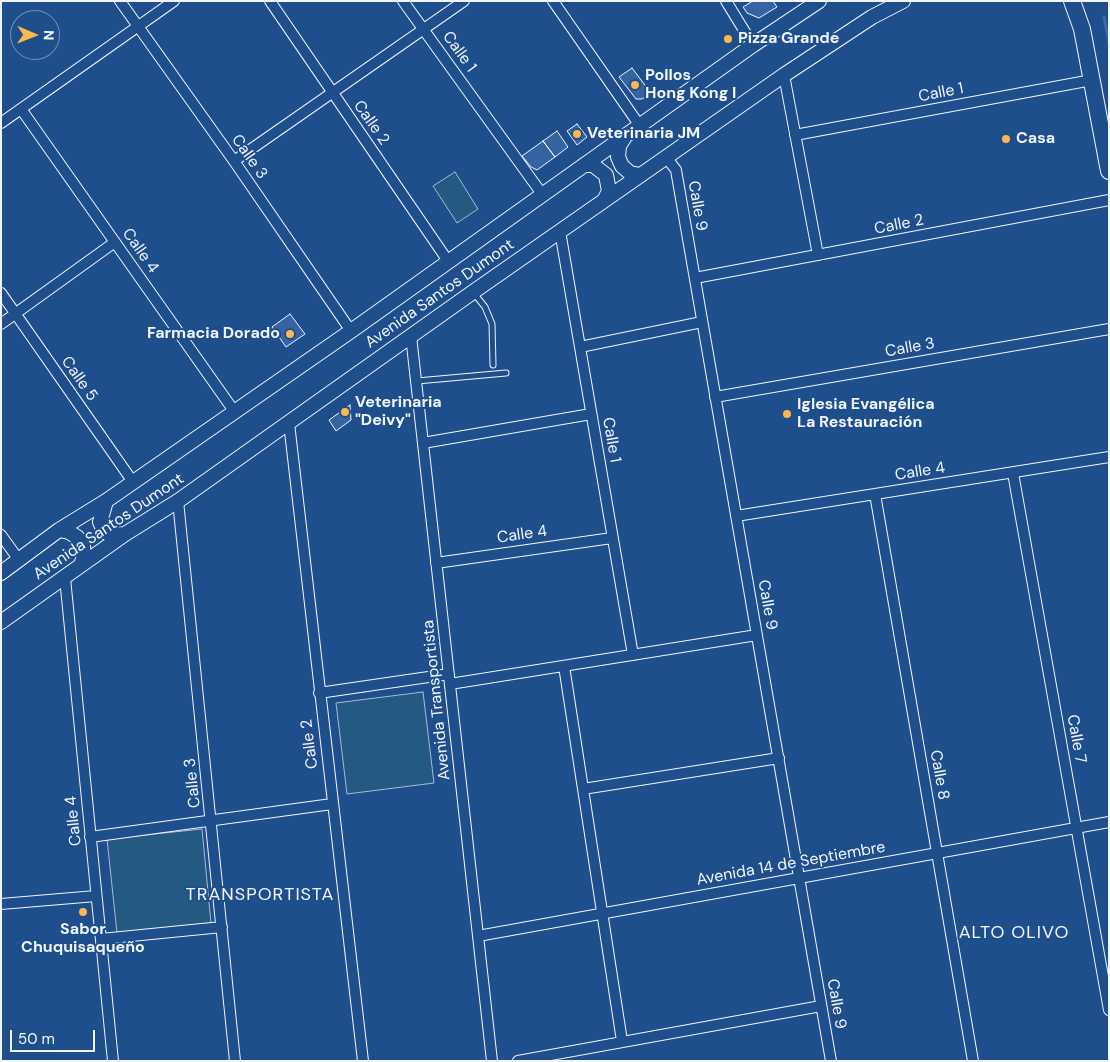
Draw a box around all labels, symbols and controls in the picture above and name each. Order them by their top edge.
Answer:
north arrow [10,10,60,60]
street label: Calle 1 [438,28,480,76]
place label: Pizza Grande [738,29,839,49]
text: N [40,30,58,41]
marker: Pizza Grande [722,33,734,45]
place label: Pollos Hong Kong I [645,66,736,104]
marker: Pollos Hong Kong I [629,79,641,91]
street label: Calle 1 [917,79,965,107]
street label: Calle 2 [349,97,393,149]
place label: Veterinaria JM [587,124,700,144]
marker: Veterinaria JM [571,128,583,140]
place label: Casa [1016,129,1055,149]
street label: Calle 3 [227,131,271,183]
marker: Casa [1000,133,1012,145]
street label: Calle 9 [683,179,711,233]
street label: Calle 2 [873,211,925,239]
street label: Calle 4 [118,225,162,277]
street label: Avenida Santos Dumont [362,235,518,353]
place label: Farmacia Dorado [147,324,280,344]
marker: Farmacia Dorado [284,328,296,340]
street label: Calle 3 [884,334,936,362]
street label: Calle 5 [57,353,101,405]
place label: Veterinaria "Deivy" [355,393,442,431]
place label: Iglesia Evangélica La Restauración [797,395,935,433]
marker: Veterinaria "Deivy" [339,406,351,418]
marker: Iglesia Evangélica La Restauración [781,408,793,420]
street label: Calle 1 [598,416,624,464]
street label: Calle 4 [894,459,946,485]
street label: Avenida Santos Dumont [30,469,188,585]
street label: Calle 4 [496,522,548,548]
street label: Calle 9 [753,578,781,632]
street label: Avenida Transportista [419,619,455,781]
street label: Calle 7 [1062,713,1090,765]
street label: Calle 2 [297,718,323,770]
street label: Calle 8 [925,749,953,801]
street label: Calle 3 [181,757,205,809]
street label: Calle 4 [62,795,86,847]
street label: Avenida 14 de Septiembre [695,838,887,890]
district label: TRANSPORTISTA [184,884,336,906]
marker: Sabor Chuquisaqueño [77,906,89,918]
place label: Sabor Chuquisaqueño [21,920,145,958]
district label: ALTO OLIVO [957,922,1071,944]
street label: Calle 9 [822,977,850,1031]
scale bar [12,1020,98,1052]
text: 50 m [18,1029,55,1049]

